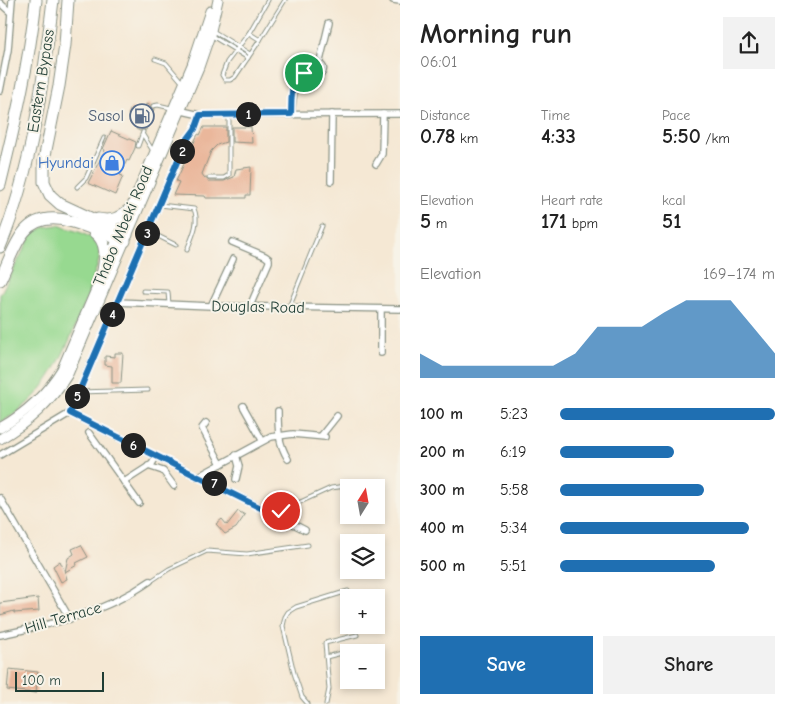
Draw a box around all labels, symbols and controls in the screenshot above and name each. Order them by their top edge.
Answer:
button: share [723,17,775,69]
text: Morning run [420,18,572,50]
street label: Eastern Bypass [24,28,58,134]
pin [283,52,325,94]
text: 06:01 [420,53,457,71]
icon: arrive [290,59,318,87]
pin: 1 [236,102,260,126]
fuel station icon: Sasol [129,103,155,129]
text: 1 [246,106,251,123]
place label: Sasol [88,107,124,125]
text: Distance [420,107,470,124]
text: Time [541,107,570,124]
text: Pace [662,107,690,124]
text: 0.78 [420,124,455,148]
text: 4:33 [541,124,576,148]
text: 5:50 [662,124,701,148]
text: km [455,130,478,147]
text: /km [701,130,730,147]
pin: 2 [170,138,194,164]
text: 2 [179,143,186,160]
shop icon: Hyundai [99,150,125,176]
place label: Hyundai [38,154,94,172]
street label: Thabo Mbeki Road [90,163,156,289]
text: Elevation [420,192,474,209]
text: Heart rate [541,192,603,209]
text: kcal [662,192,686,209]
text: 5 [420,209,431,233]
text: 171 [541,209,567,233]
text: 51 [662,209,681,233]
text: m [431,215,447,232]
text: bpm [567,215,598,232]
pin: 3 [134,220,160,246]
text: 3 [144,225,151,242]
text: Elevation [420,265,481,283]
text: 169–174 m [703,265,775,283]
street label: Douglas Road [211,297,305,317]
pin: 4 [100,302,124,326]
text: 4 [109,306,116,323]
pin: 5 [64,384,90,408]
text: 5 [74,388,81,405]
text: 100 m [420,405,463,423]
text: 5:23 [500,405,528,423]
pin: 6 [120,432,146,458]
text: 6 [130,437,137,454]
text: 200 m [420,443,465,461]
text: 6:19 [500,443,526,461]
pin: 7 [202,470,226,496]
text: 7 [211,475,218,492]
north arrow [340,479,385,524]
map controls [340,479,385,689]
text: 300 m [420,481,465,499]
text: 5:58 [500,481,528,499]
pin [260,490,302,532]
icon: check [267,497,295,525]
text: 400 m [420,519,464,537]
text: 5:34 [500,519,527,537]
button: layers [340,534,385,579]
text: 500 m [420,557,465,575]
text: 5:51 [500,557,527,575]
button: + [340,589,385,634]
street label: Hill Terrace [23,598,103,638]
button: Save [420,636,593,694]
button: Share [603,636,775,694]
button: − [340,644,385,689]
scale bar [15,669,104,692]
text: 100 m [22,672,61,689]

